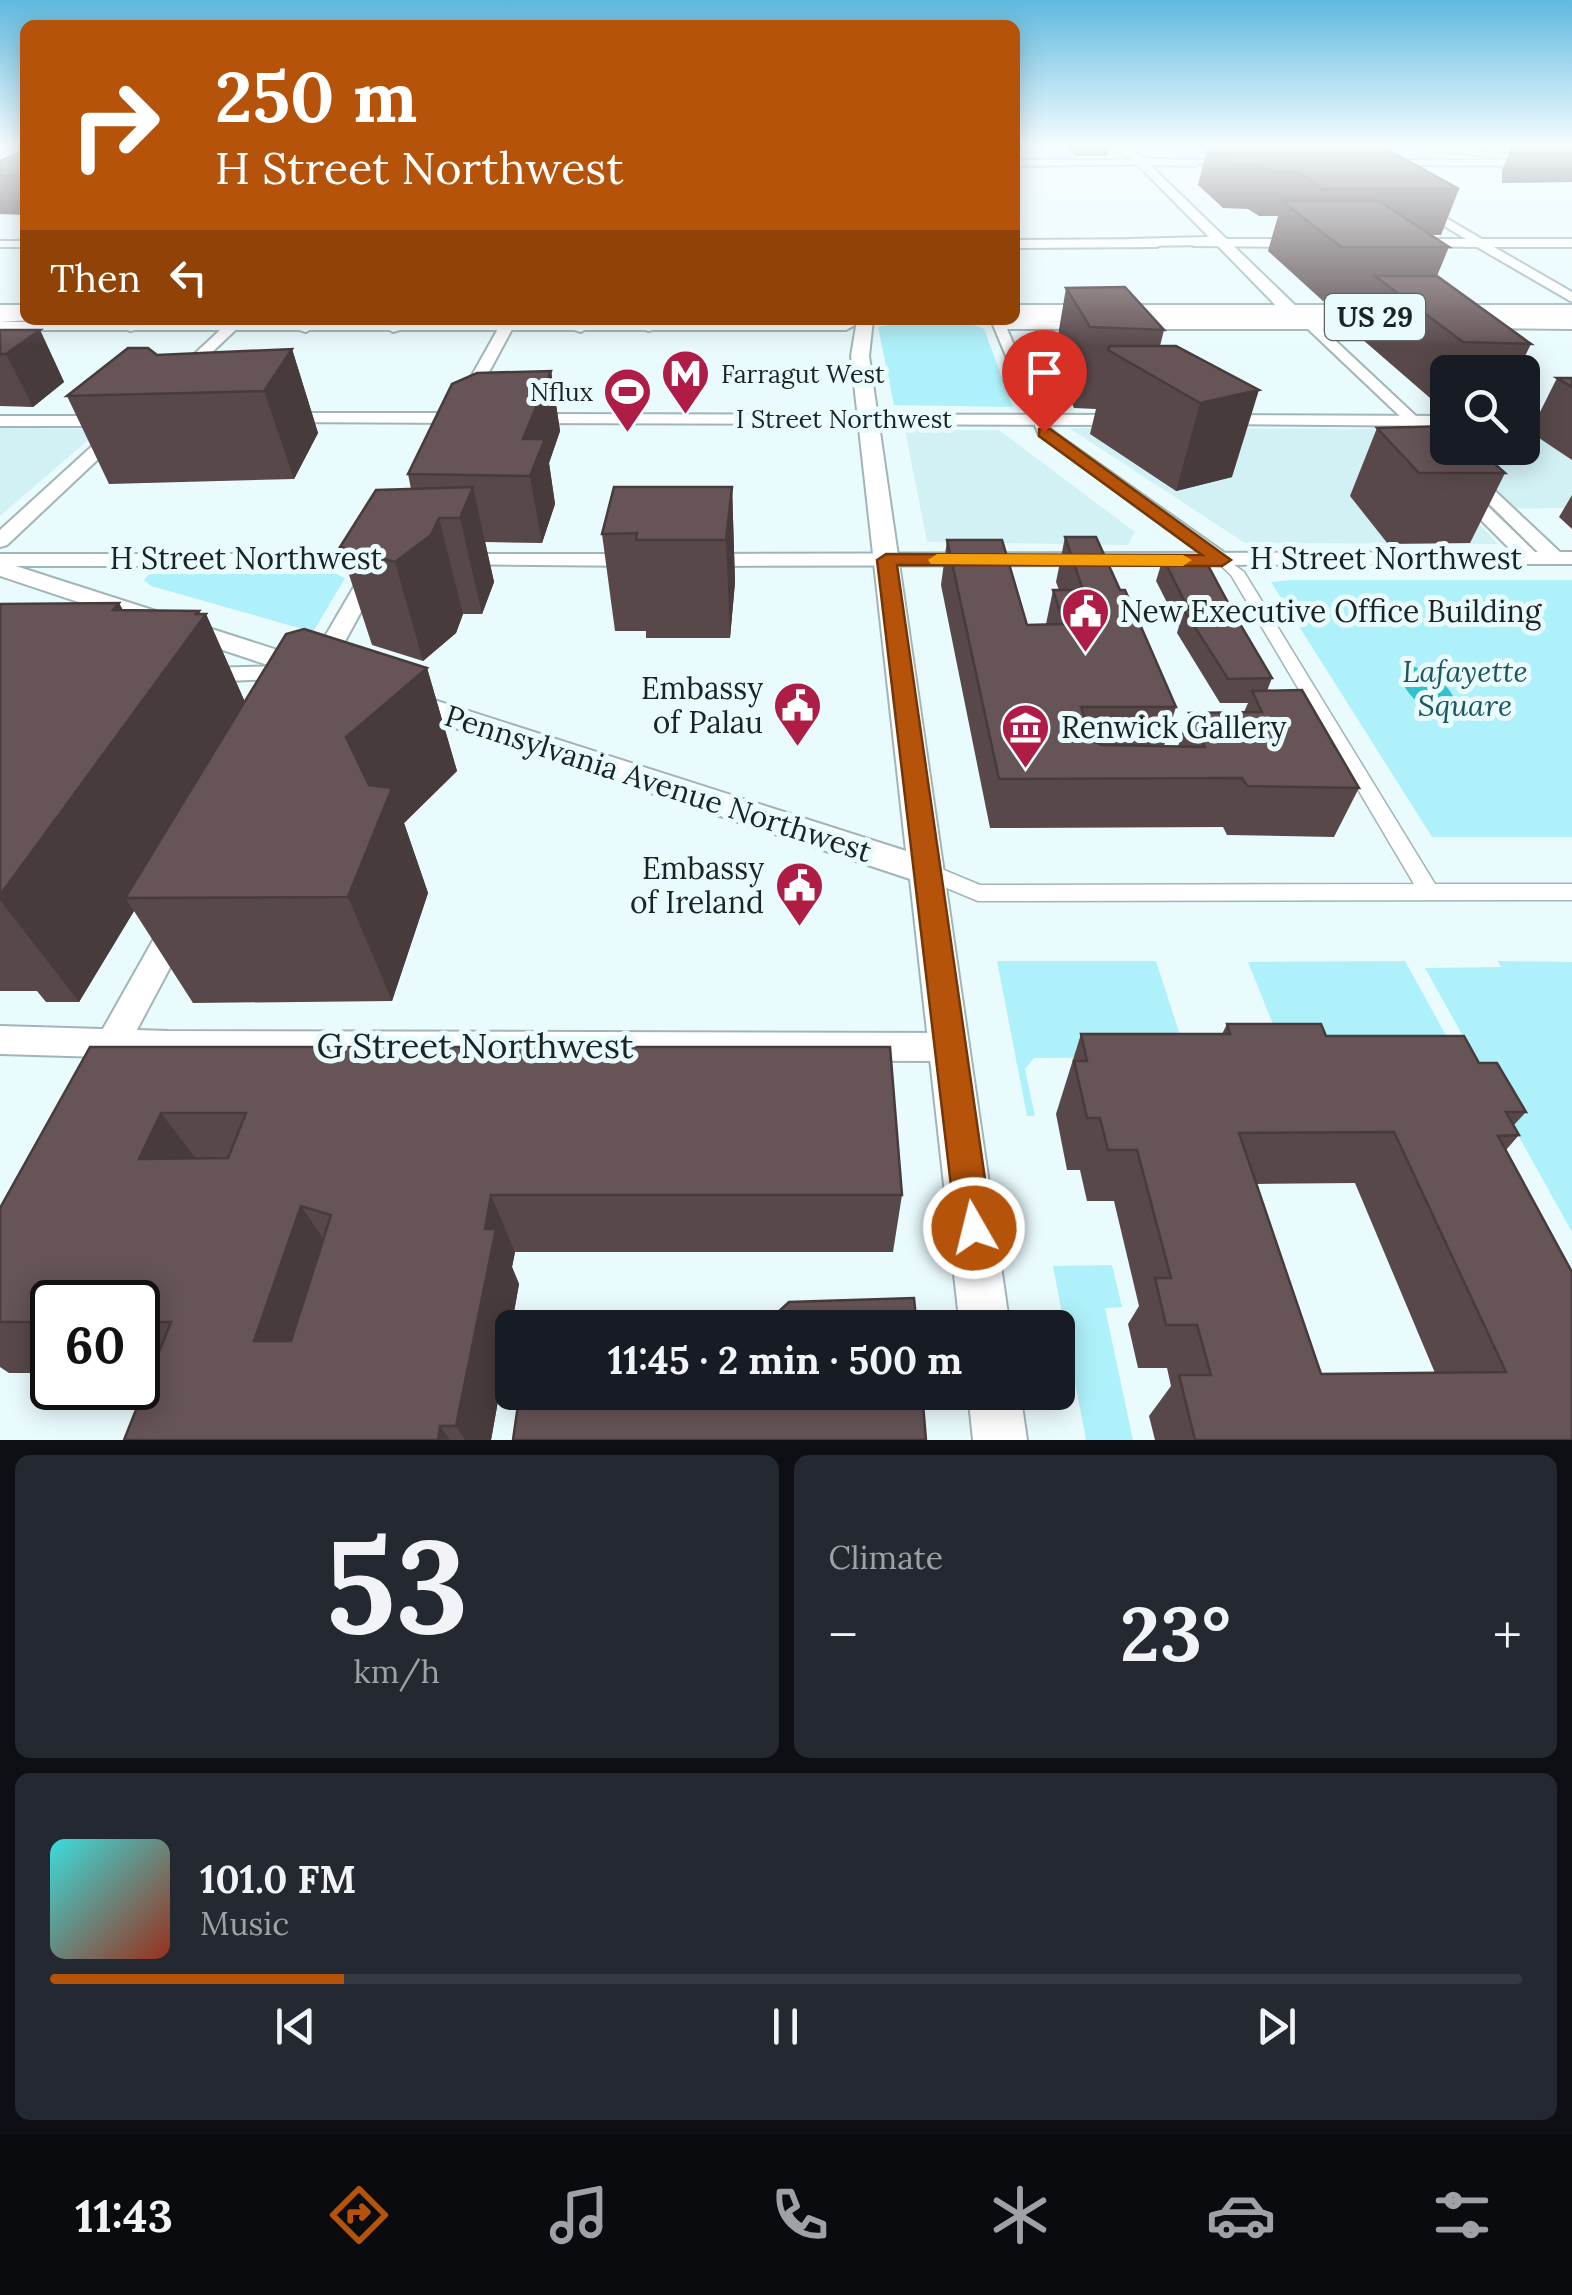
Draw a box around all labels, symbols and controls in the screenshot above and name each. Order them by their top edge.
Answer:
text: 250 m [215,52,417,141]
icon: right [50,60,180,190]
text: H Street Northwest [215,139,624,196]
icon: left [161,250,216,305]
text: Then [50,254,141,302]
road number: US 29 [1325,294,1425,340]
pin [1002,330,1087,433]
icon: arrive [1017,345,1072,400]
metro station icon: Farragut West [660,348,712,416]
map controls [1430,355,1540,465]
button: search [1430,355,1540,465]
place label: Farragut West [721,358,885,390]
sports icon: Nflux [602,366,654,434]
place label: Nflux [530,376,593,408]
street label: I Street Northwest [736,403,952,435]
street label: H Street Northwest [110,539,383,577]
street label: H Street Northwest [1250,539,1523,577]
public building icon: New Executive Office Building [1059,586,1111,654]
place label: New Executive Office Building [1120,592,1543,631]
park label: Lafayette Square [1402,652,1528,724]
place label: Embassy of Palau [641,669,763,741]
public building icon: Embassy of Palau [772,680,824,748]
street label: Pennsylvania Avenue Northwest [440,696,877,871]
museum icon: Renwick Gallery [1000,702,1052,770]
place label: Renwick Gallery [1061,708,1286,747]
place label: Embassy of Ireland [630,849,764,921]
public building icon: Embassy of Ireland [773,860,825,928]
street label: G Street Northwest [316,1023,634,1068]
position arrow [922,1176,1026,1280]
speed limit sign: 60 [30,1280,160,1410]
text: 11:45 · 2 min · 500 m [608,1336,962,1384]
text: 53 [325,1502,468,1669]
text: Climate [829,1537,943,1578]
text: 23° [1120,1586,1231,1682]
text: − [829,1600,858,1670]
text: + [1493,1600,1522,1670]
text: km/h [354,1651,440,1692]
text: 101.0 FM [200,1855,356,1903]
text: Music [200,1903,289,1944]
icon: previous [268,1999,323,2054]
icon: pause [758,1999,813,2054]
icon: next [1249,1999,1304,2054]
icon: directions [324,2180,394,2250]
icon: music [544,2180,614,2250]
icon: phone [765,2180,835,2250]
icon: climate [985,2180,1055,2250]
icon: car [1206,2180,1276,2250]
icon: filters [1427,2180,1497,2250]
text: 11:43 [75,2187,173,2244]

